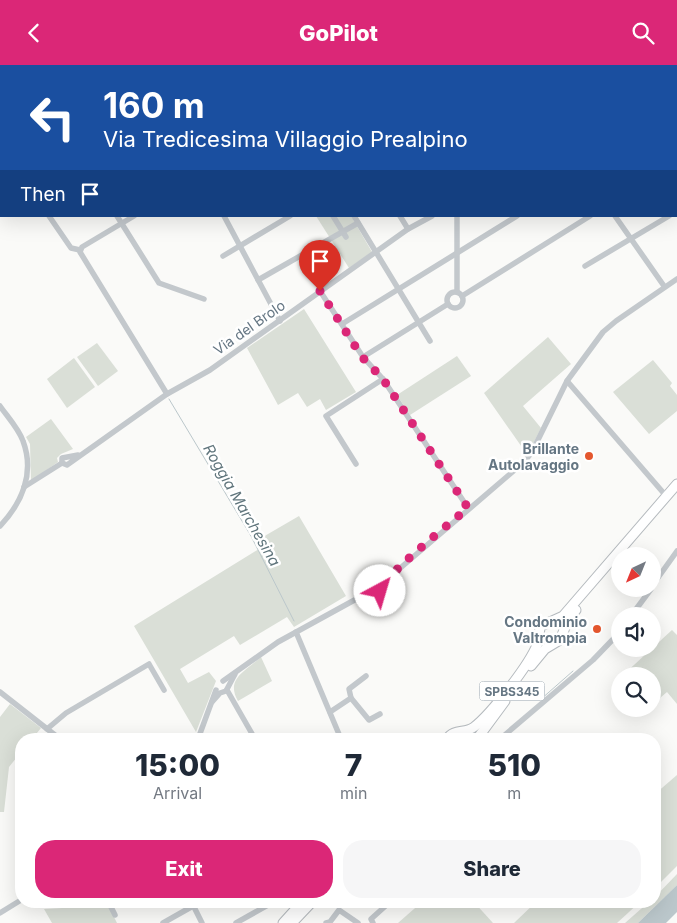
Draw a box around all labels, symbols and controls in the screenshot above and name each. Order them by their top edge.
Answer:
icon: back [20,19,48,47]
icon: search [629,19,657,47]
text: GoPilot [299,20,378,46]
text: 160 m [103,84,205,126]
icon: left [20,85,85,150]
text: Via Tredicesima Villaggio Prealpino [103,126,468,152]
icon: arrive [76,180,104,208]
text: Then [20,183,66,206]
pin [299,240,341,291]
icon: arrive [306,247,334,275]
street label: Via del Brolo [210,296,288,358]
place label: Brillante Autolavaggio [488,440,579,473]
water label: Roggia Marchesina [199,441,285,569]
marker: Brillante Autolavaggio [583,450,595,462]
north arrow [611,547,661,597]
map controls [611,547,661,717]
position arrow [353,564,405,616]
button: sound [611,607,661,657]
place label: Condominio Valtrompia [504,613,587,646]
marker: Condominio Valtrompia [591,623,603,635]
button: search [611,667,661,717]
road number: SPBS345 [480,681,544,701]
text: 15:00 [135,747,220,783]
text: 7 [345,747,362,783]
text: 510 [487,747,541,783]
text: Arrival [153,783,202,803]
text: min [340,783,367,803]
text: m [507,783,521,803]
button: Exit [35,840,333,898]
button: Share [343,840,641,898]

